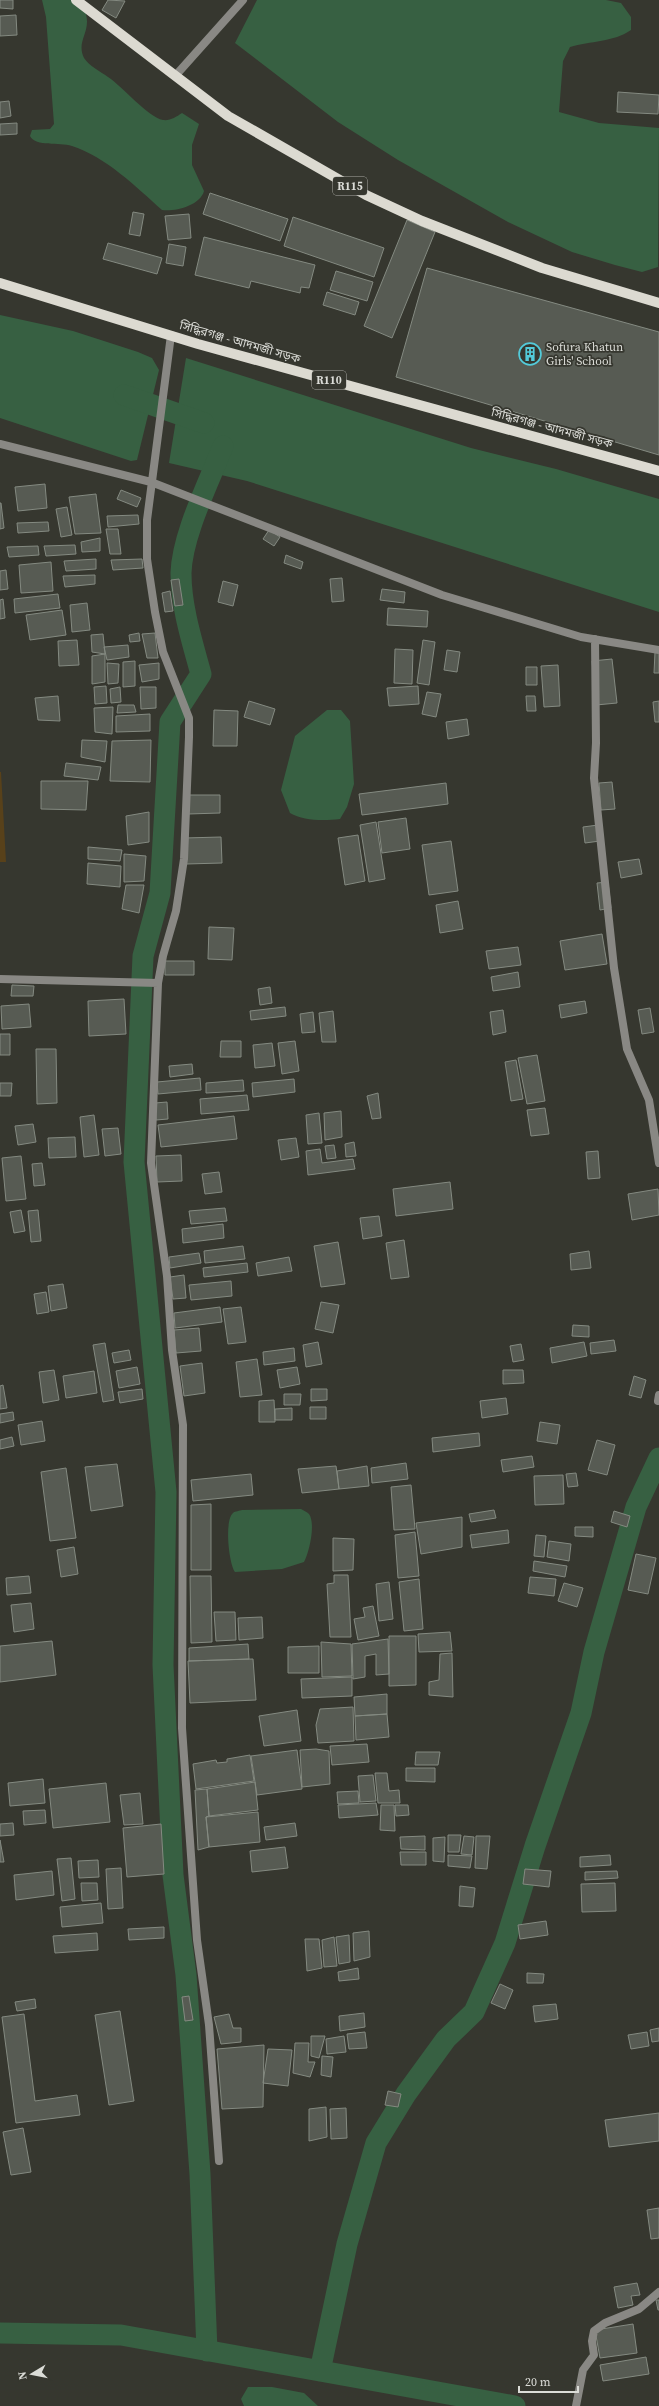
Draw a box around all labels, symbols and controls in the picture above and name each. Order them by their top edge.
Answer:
road number: R115 [333,177,367,195]
street label: সিদ্ধিরগঞ্জ - আদমজী সড়ক [177,317,303,367]
place label: Sofura Khatun Girls' School [546,339,623,369]
building icon: Sofura Khatun Girls' School [517,341,543,367]
road number: R110 [312,371,346,389]
street label: সিদ্ধিরগঞ্জ - আদমজী সড়ক [489,404,615,452]
north arrow [12,2354,52,2394]
scale bar [519,2368,578,2394]
text: N [15,2370,31,2381]
text: 20 m [525,2374,551,2390]

